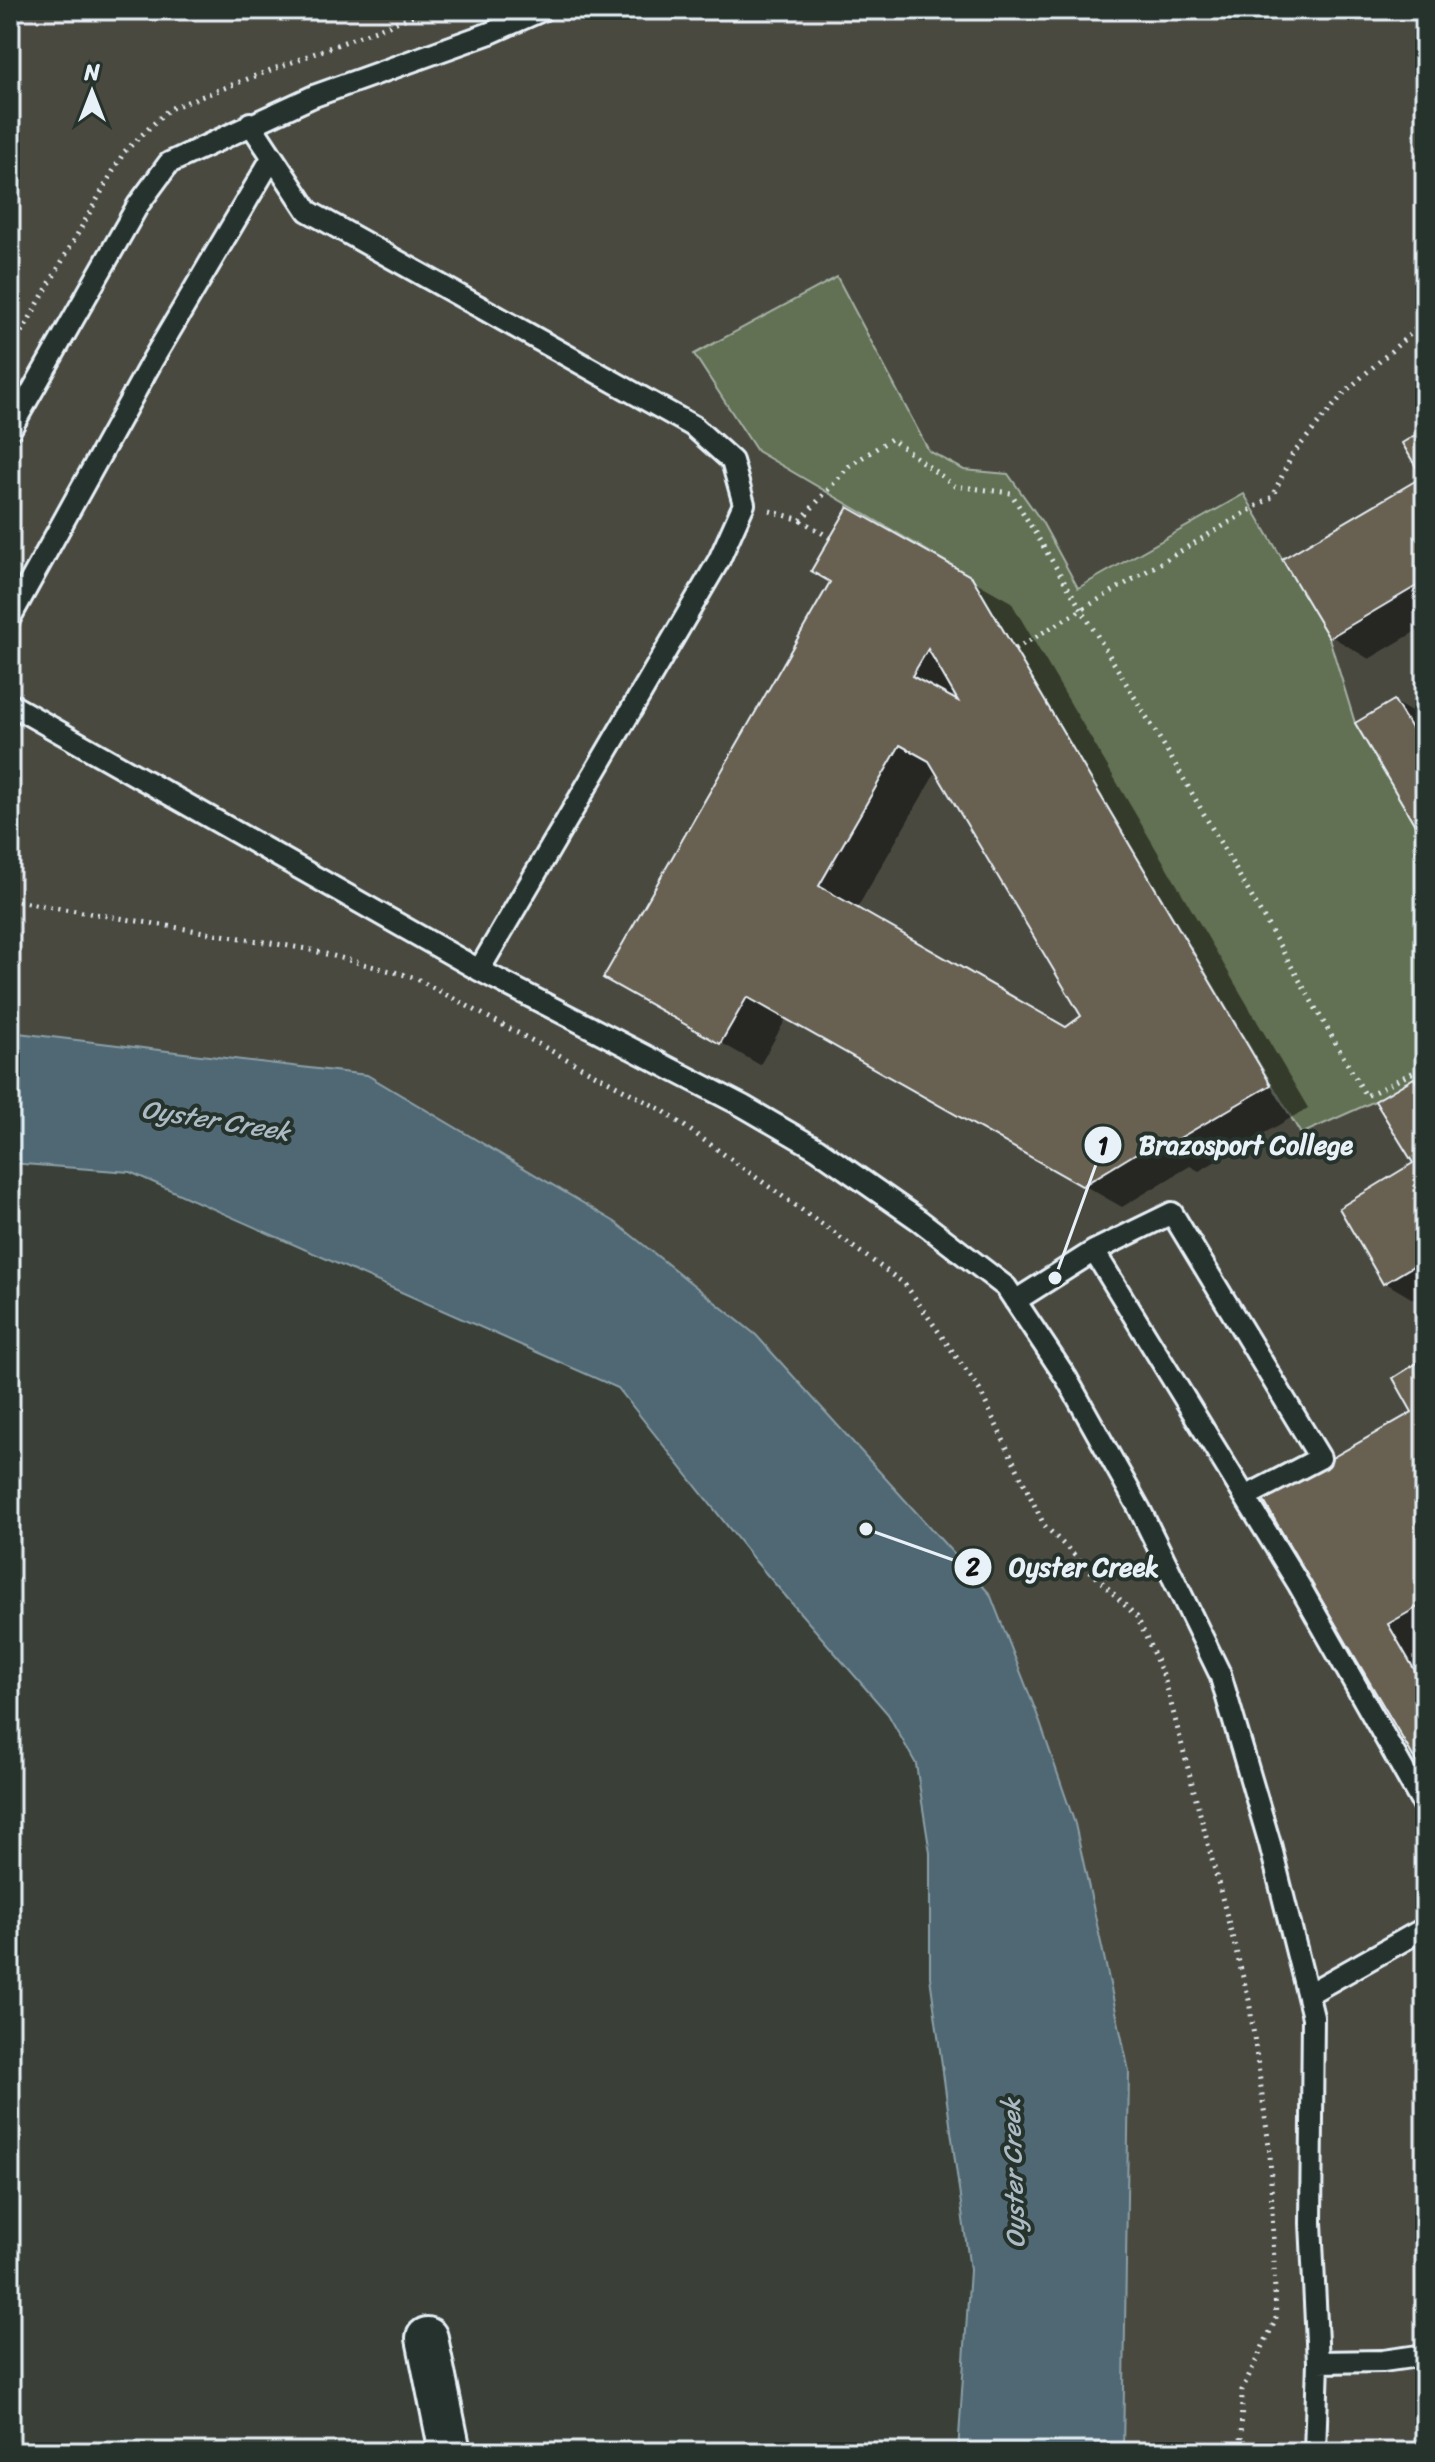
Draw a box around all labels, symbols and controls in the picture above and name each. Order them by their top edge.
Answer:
north arrow [52,52,132,132]
text: N [83,53,100,92]
water label: Oyster Creek [138,1086,296,1155]
callout: Brazosport College [1083,1120,1369,1170]
text: Brazosport College [1139,1122,1354,1168]
text: 1 [1098,1125,1108,1167]
callout: Oyster Creek [953,1542,1176,1592]
text: Oyster Creek [1009,1544,1159,1590]
text: 2 [965,1546,980,1588]
water label: Oyster Creek [987,2095,1039,2249]

